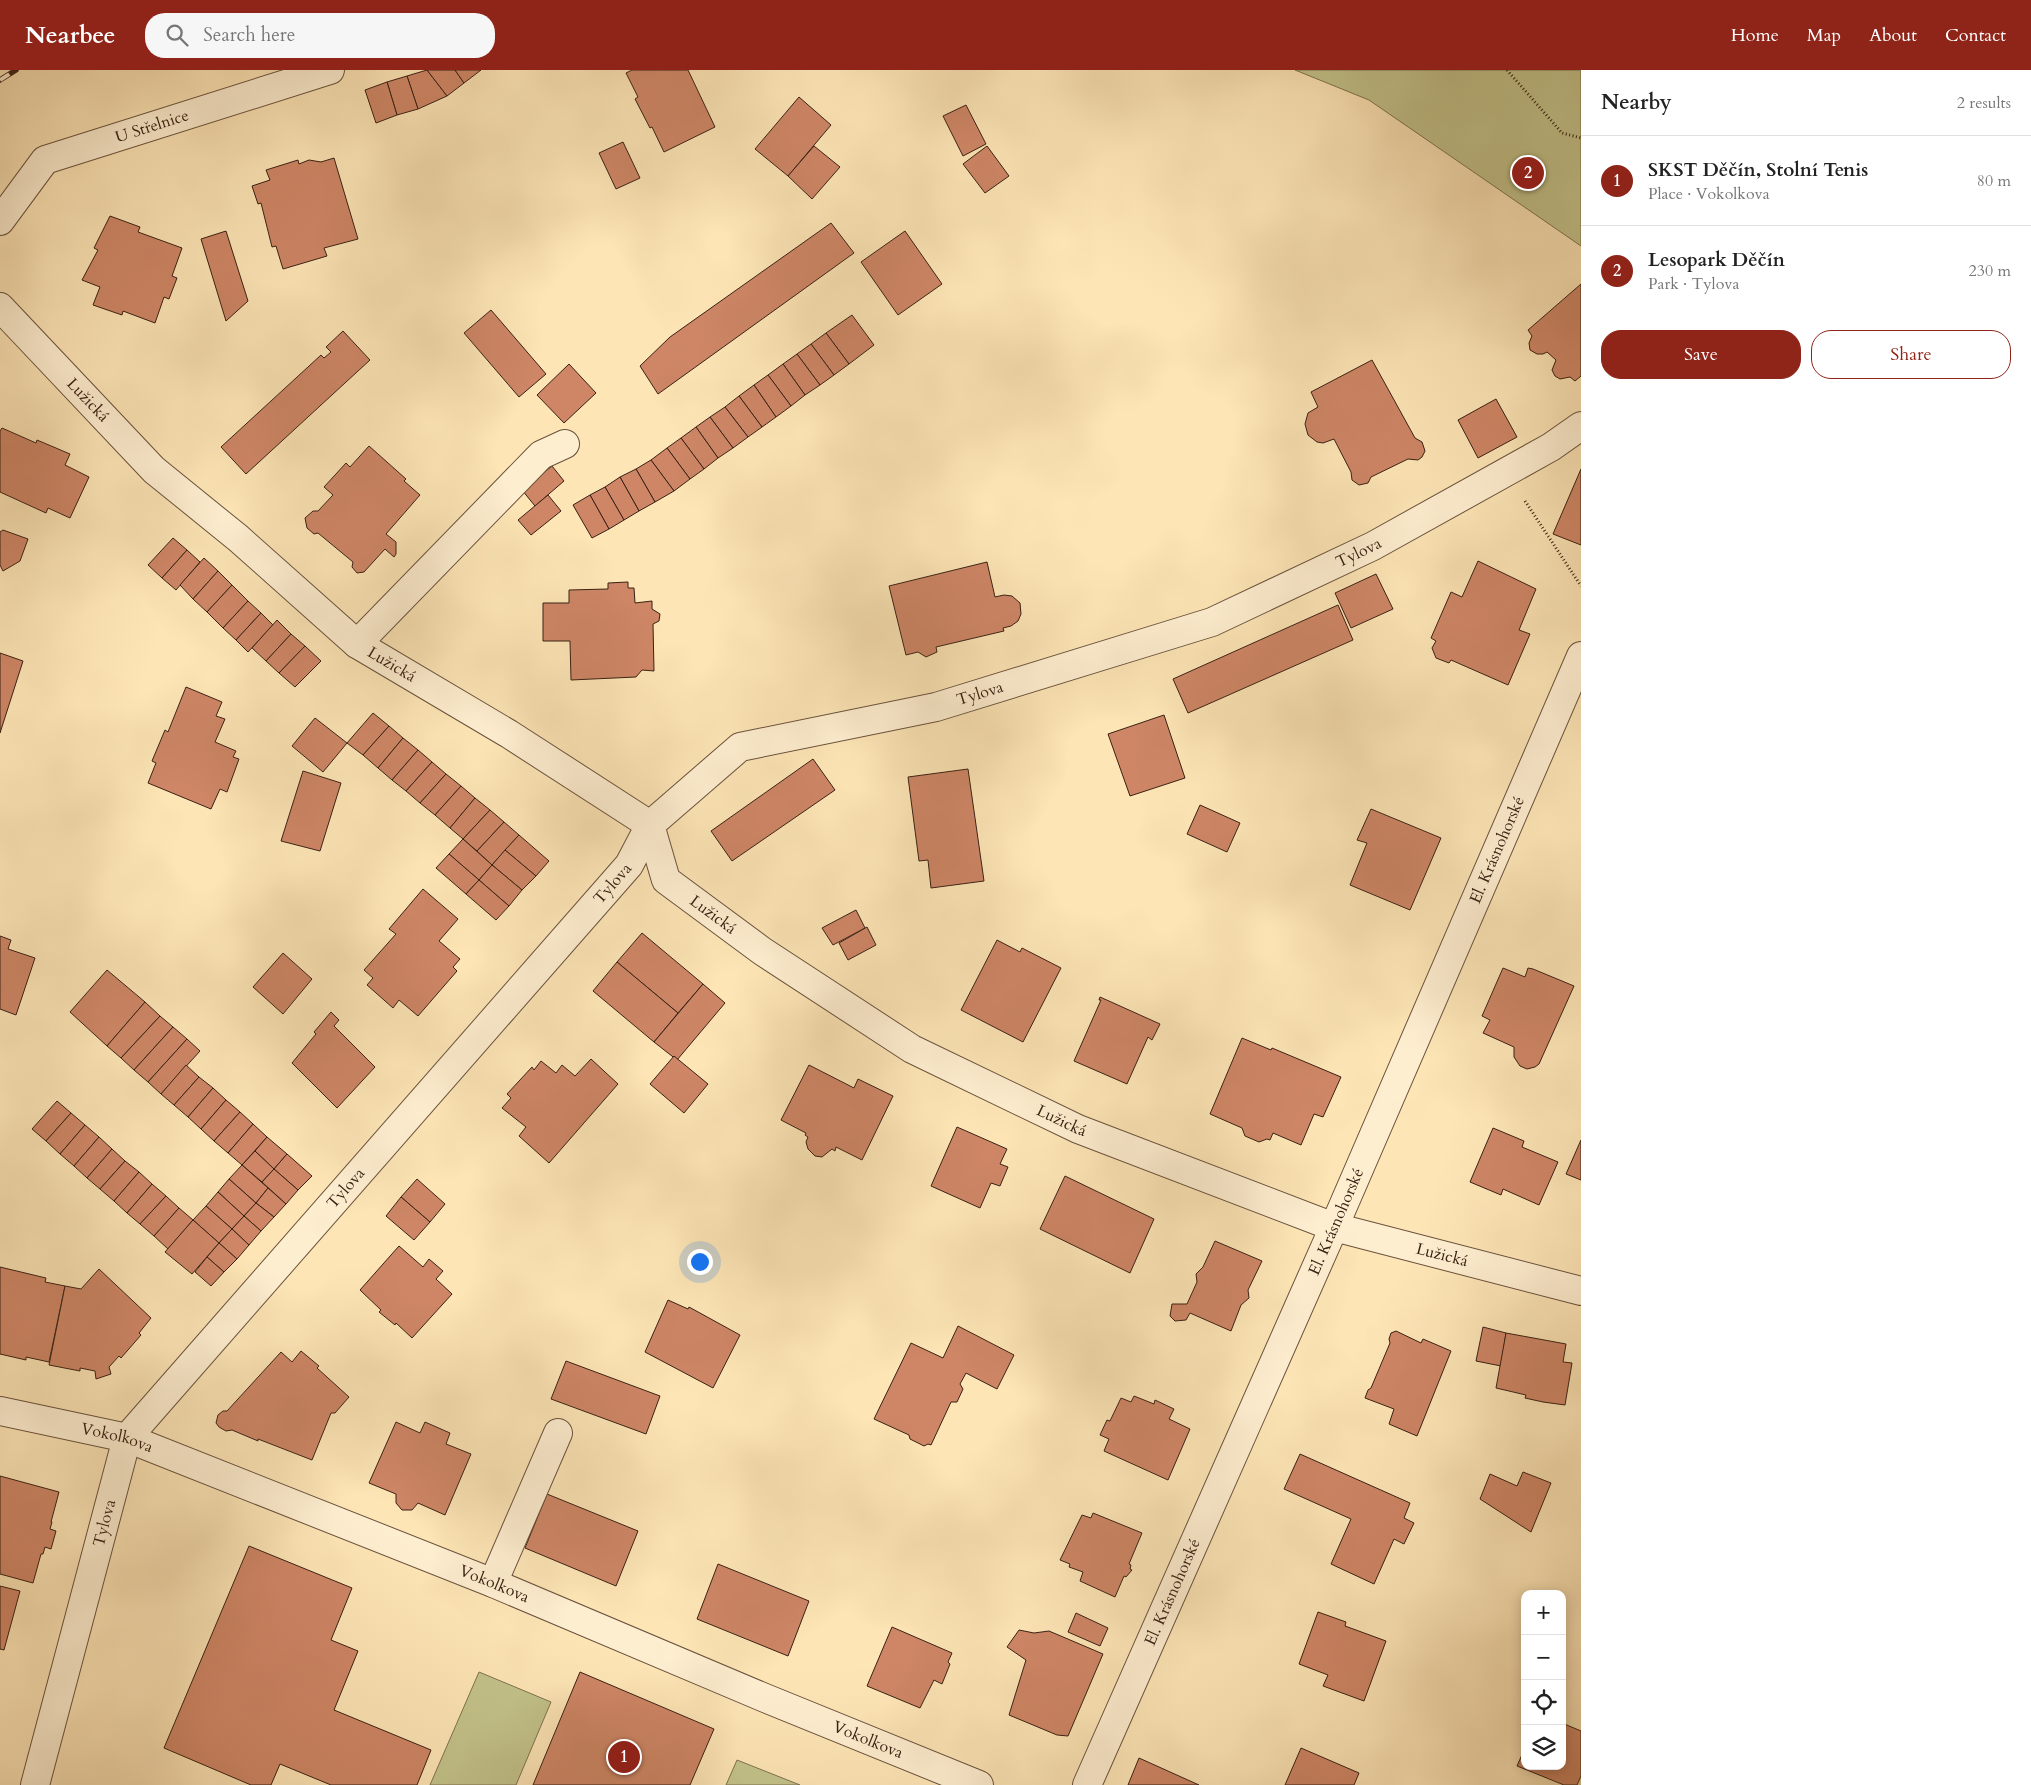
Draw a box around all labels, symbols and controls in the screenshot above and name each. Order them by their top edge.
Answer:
search box [145,13,495,58]
text: Nearbee [25,19,115,52]
icon: search [163,21,191,49]
text: Search here [203,22,295,48]
text: Home [1731,23,1779,48]
text: Map [1807,23,1841,48]
text: About [1869,23,1917,48]
text: Contact [1945,23,2006,48]
text: Nearby [1601,88,1672,117]
text: 2 results [1957,92,2011,114]
street label: U Střelnice [113,104,191,148]
pin: 2 [1512,154,1544,192]
text: SKST Děčín, Stolní Tenis [1648,157,1868,183]
text: 1 [1613,170,1621,192]
text: 80 m [1977,170,2011,192]
text: Place · Vokolkova [1648,183,1770,205]
text: Lesopark Děčín [1648,247,1785,273]
text: 2 [1613,260,1621,282]
text: 230 m [1969,260,2011,282]
text: Park · Tylova [1648,273,1739,295]
button: Save [1601,330,1801,379]
button: Share [1811,330,2011,379]
street label: Lužická [62,373,114,427]
street label: Tylova [1332,532,1385,573]
street label: Lužická [363,642,420,688]
street label: Tylova [954,676,1006,711]
street label: El. Krásnohorské [1464,793,1530,907]
street label: Tylova [589,858,637,909]
street label: Lužická [685,890,741,939]
street label: Lužická [1033,1100,1090,1142]
street label: Tylova [322,1163,370,1214]
street label: El. Krásnohorské [1303,1165,1369,1279]
street label: Lužická [1414,1238,1470,1272]
your location [687,1249,713,1275]
street label: Vokolkova [79,1418,156,1458]
street label: Tylova [88,1497,121,1549]
street label: El. Krásnohorské [1139,1535,1206,1649]
street label: Vokolkova [456,1560,533,1608]
map controls [1521,1590,1566,1770]
button: + [1521,1590,1566,1635]
button: − [1521,1635,1566,1680]
button: locate [1521,1680,1566,1725]
street label: Vokolkova [830,1716,906,1764]
button: layers [1521,1725,1566,1770]
pin: 1 [608,1738,640,1776]

